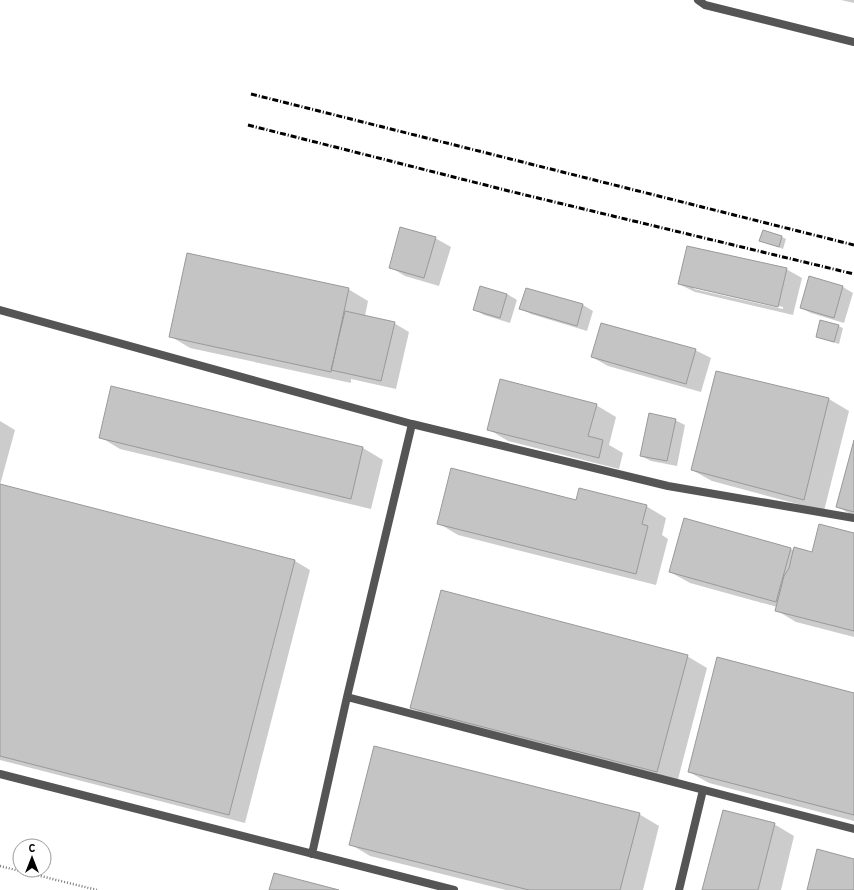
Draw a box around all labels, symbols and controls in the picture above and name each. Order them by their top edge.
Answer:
north arrow [12,838,52,878]
text: С [28,842,36,856]

